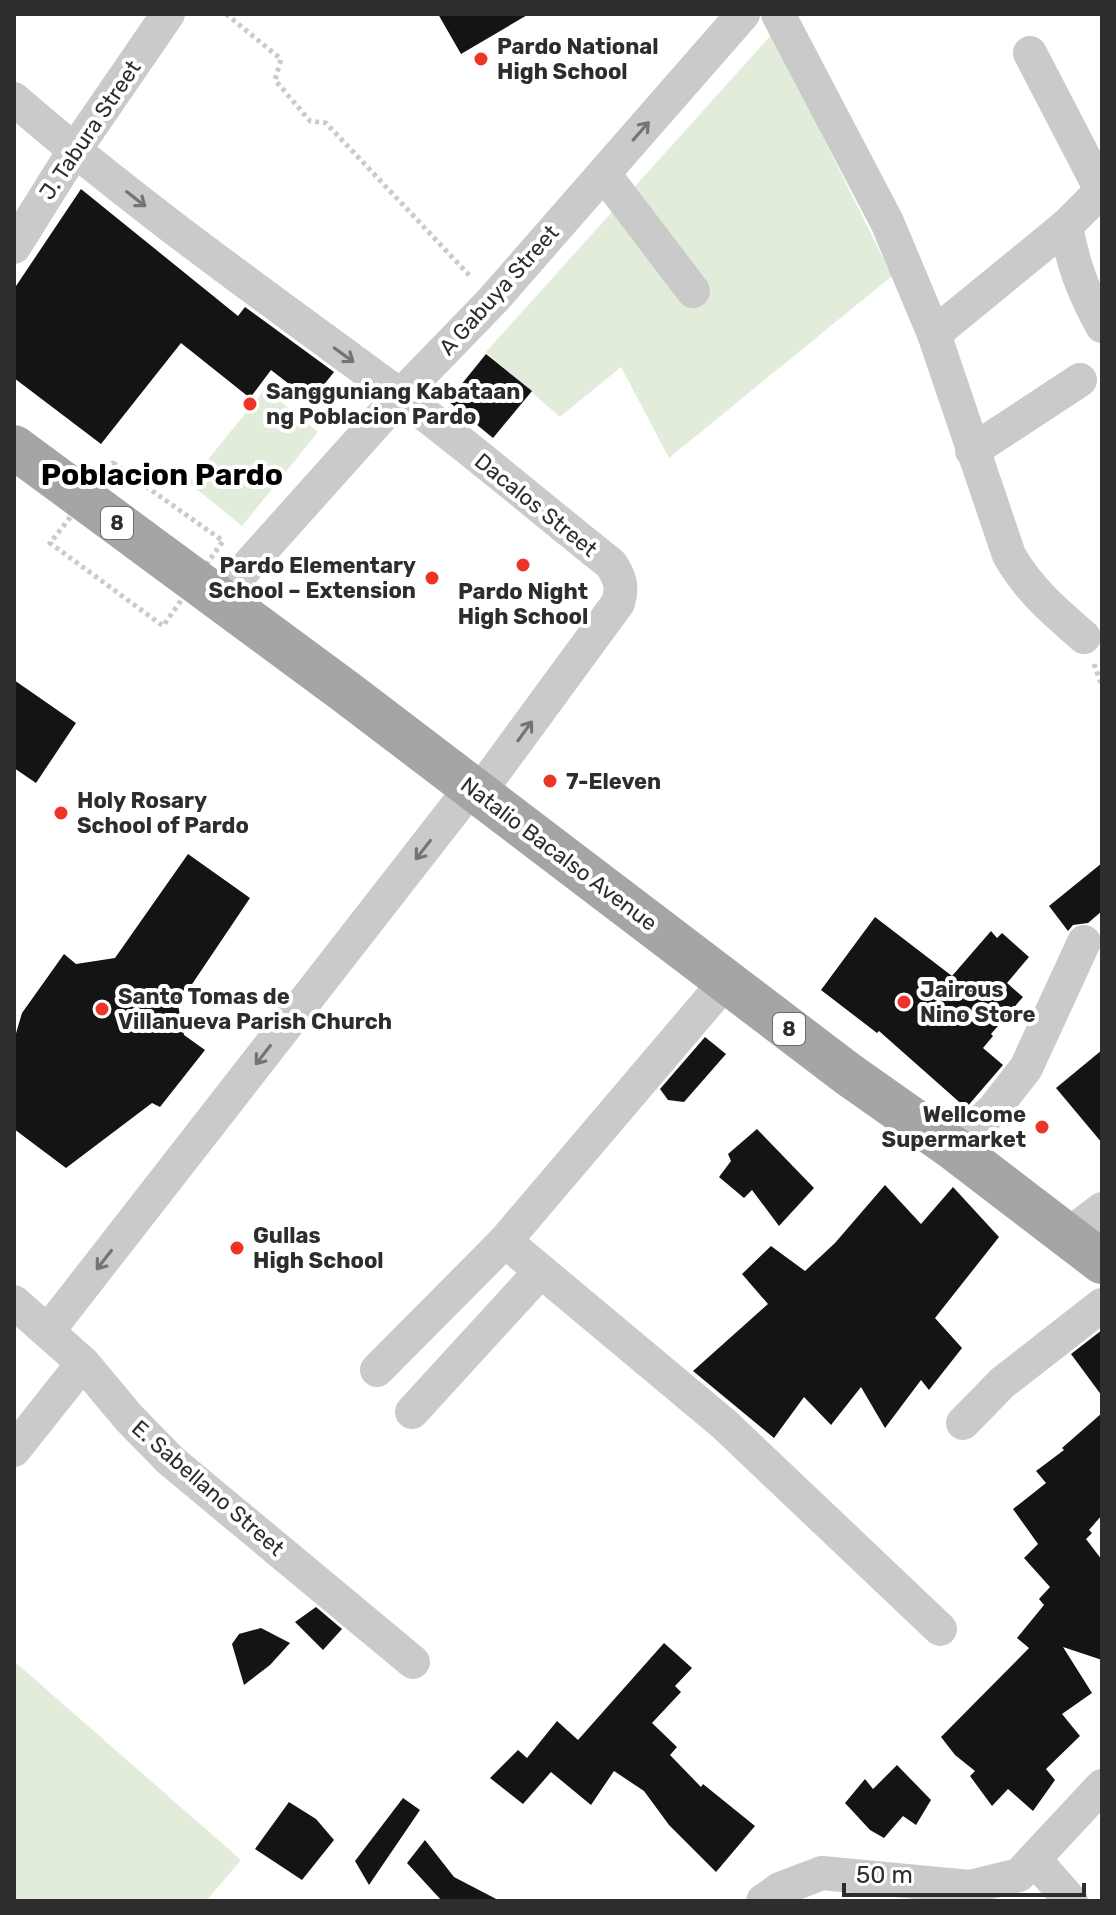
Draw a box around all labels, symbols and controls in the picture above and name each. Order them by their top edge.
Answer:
place label: Pardo National High School [497,33,659,85]
marker: Pardo National High School [472,50,490,68]
street label: J. Tabura Street [33,55,147,205]
one-way arrow [632,121,650,141]
one-way arrow [125,190,146,207]
street label: A Gabuya Street [433,219,565,361]
one-way arrow [333,346,354,363]
place label: Sangguniang Kabataan ng Poblacion Pardo [266,378,520,430]
marker: Sangguniang Kabataan ng Poblacion Pardo [241,395,259,413]
street label: Dacalos Street [469,447,603,563]
district label: Poblacion Pardo [41,457,283,493]
road number: 8 [101,507,133,539]
place label: Pardo Elementary School – Extension [209,552,416,604]
marker: Pardo Night High School [514,556,532,574]
marker: Pardo Elementary School – Extension [423,569,441,587]
place label: Pardo Night High School [458,578,588,630]
one-way arrow [516,721,533,742]
place label: 7-Eleven [566,768,661,795]
street label: Natalio Bacalso Avenue [455,771,663,937]
marker: 7-Eleven [541,772,559,790]
place label: Holy Rosary School of Pardo [77,787,249,839]
marker: Holy Rosary School of Pardo [52,804,70,822]
one-way arrow [415,839,432,860]
place label: Jairous Nino Store [920,976,1036,1028]
place label: Santo Tomas de Villanueva Parish Church [118,983,392,1035]
marker: Jairous Nino Store [895,993,913,1011]
marker: Santo Tomas de Villanueva Parish Church [93,1000,111,1018]
road number: 8 [773,1013,805,1045]
one-way arrow [255,1044,272,1065]
place label: Wellcome Supermarket [882,1101,1026,1153]
marker: Wellcome Supermarket [1033,1118,1051,1136]
place label: Gullas High School [253,1222,384,1274]
marker: Gullas High School [228,1239,246,1257]
one-way arrow [95,1249,112,1270]
street label: E. Sabellano Street [126,1414,290,1562]
scale bar [844,1847,1084,1897]
text: 50 m [856,1861,913,1889]

